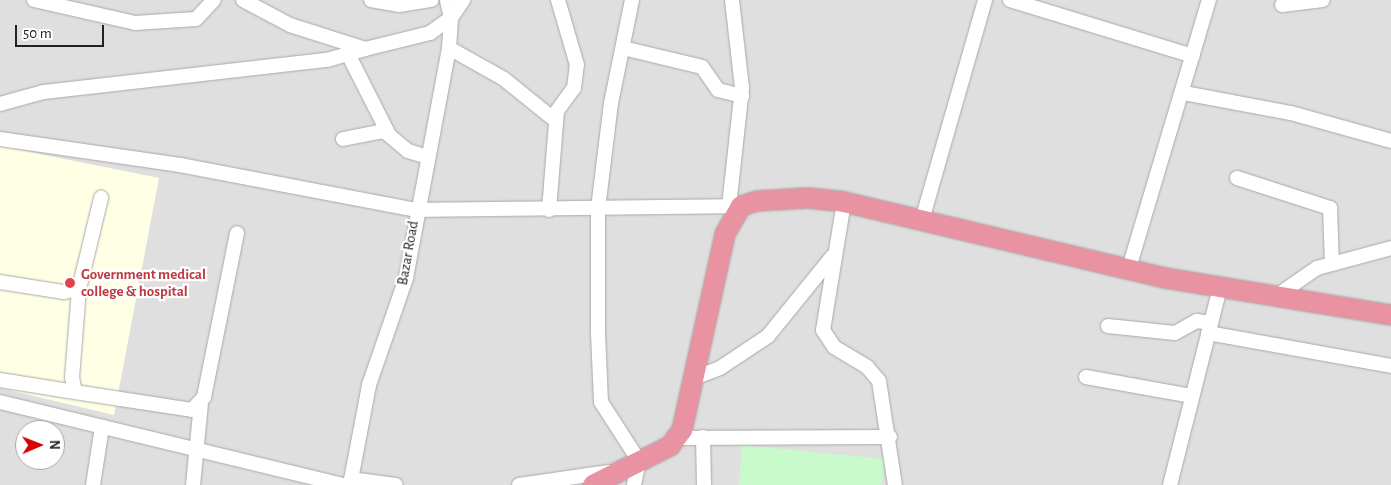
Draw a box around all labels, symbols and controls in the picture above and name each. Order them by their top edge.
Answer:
scale bar [18,15,106,47]
text: 50 m [23,26,52,41]
street label: Bazar Road [393,219,423,287]
place label: Government medical college & hospital [81,265,206,300]
marker: Government medical college & hospital [63,276,77,290]
north arrow [15,420,65,470]
text: N [47,440,61,450]

